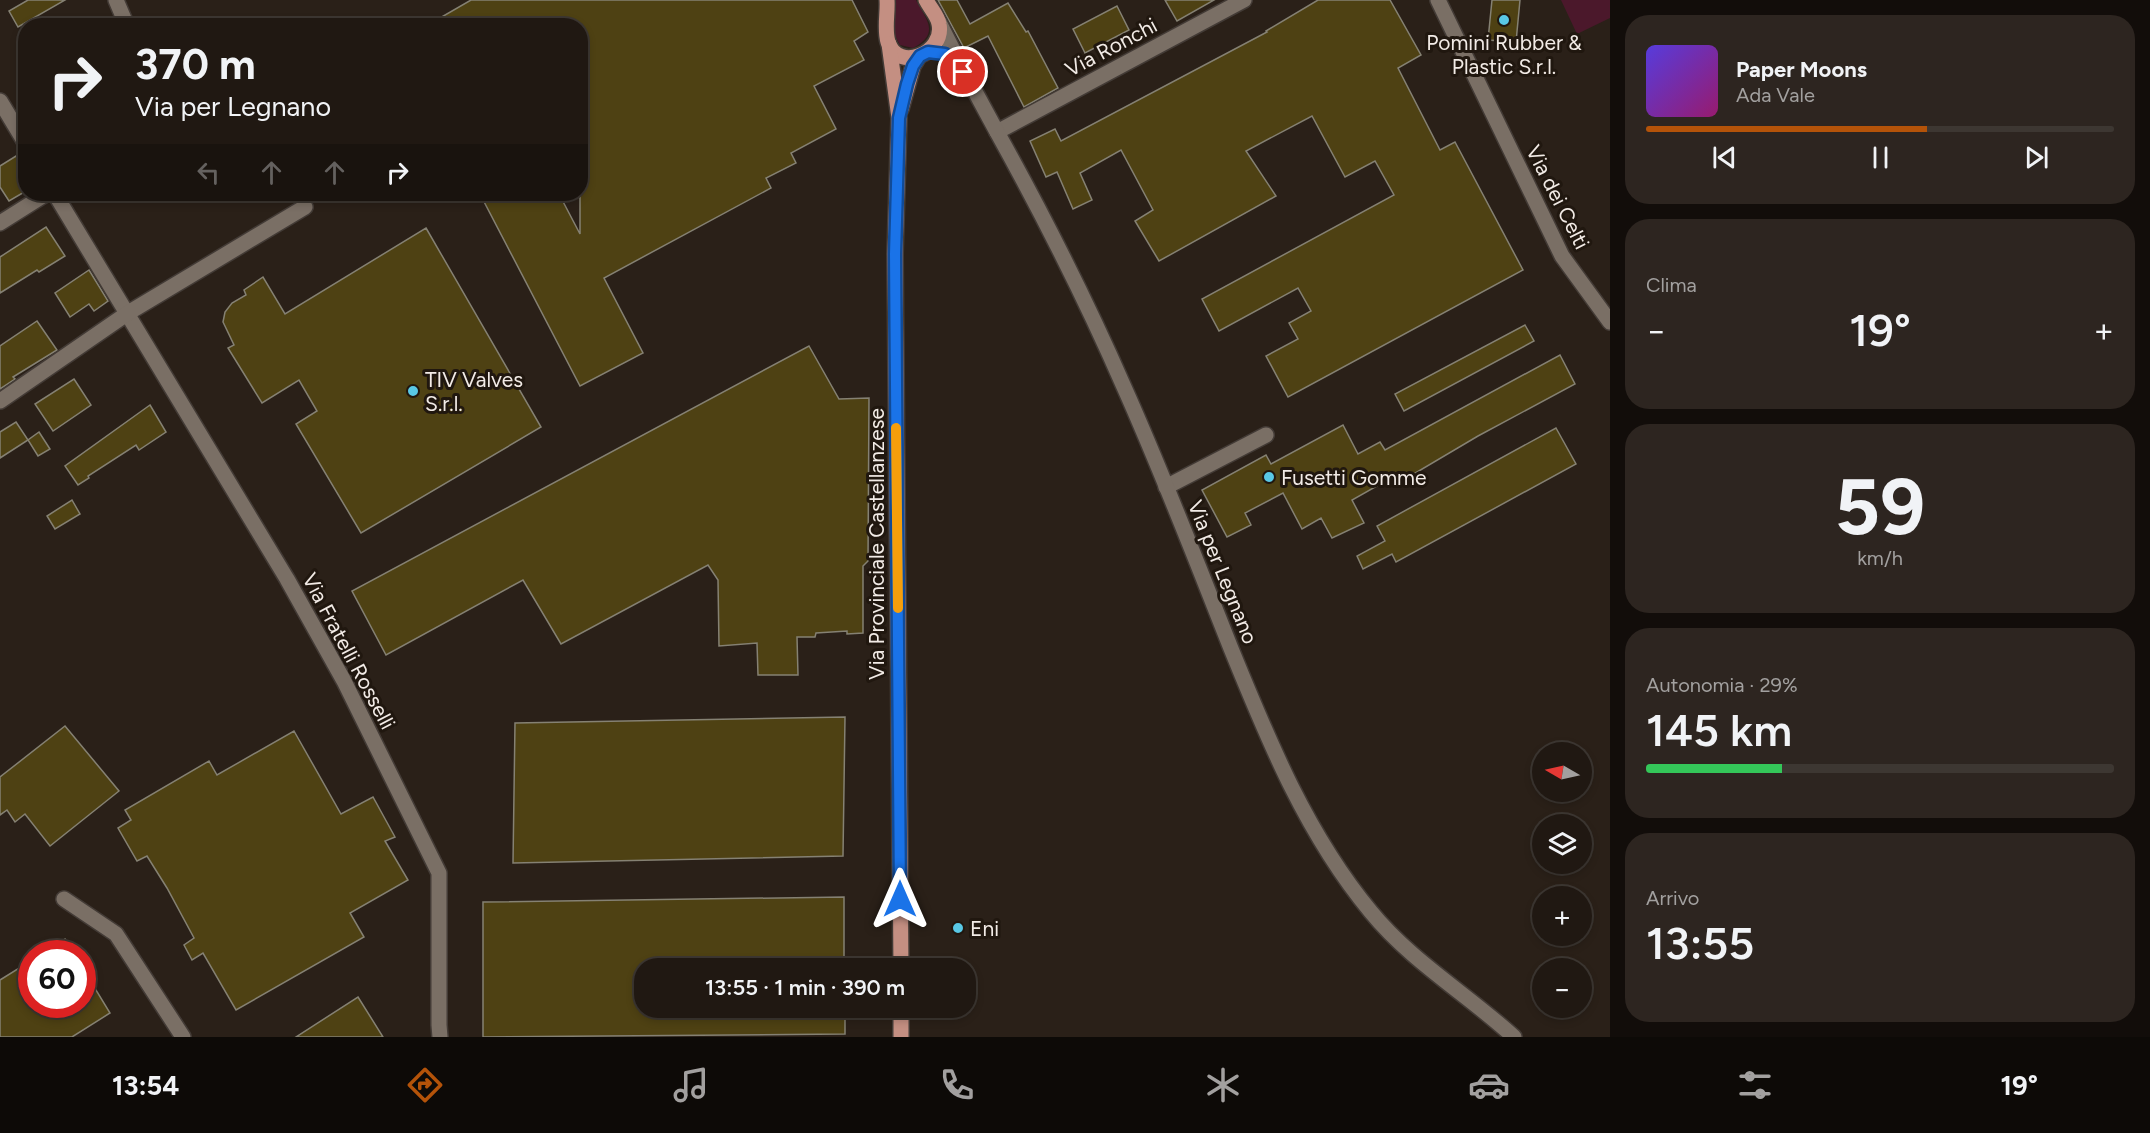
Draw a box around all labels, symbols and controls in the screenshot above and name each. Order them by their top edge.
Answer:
street label: Via Ronchi [1061,12,1161,82]
marker: Pomini Rubber & Plastic S.r.l. [1497,13,1511,27]
place label: Pomini Rubber & Plastic S.r.l. [1426,30,1582,79]
text: 370 m [135,39,256,90]
icon: right [36,42,114,120]
pin [937,46,988,97]
icon: arrive [946,55,979,88]
text: Paper Moons [1736,56,1867,83]
text: Ada Vale [1736,83,1815,107]
text: Via per Legnano [135,90,331,123]
street label: Via dei Celti [1521,141,1595,253]
icon: previous [1708,141,1741,174]
icon: pause [1864,141,1897,174]
icon: next [2020,141,2053,174]
icon: left [192,156,225,189]
icon: ahead [255,156,288,189]
icon: ahead [318,156,351,189]
icon: right [381,156,414,189]
text: Clima [1646,273,1697,297]
text: 19° [1849,303,1911,357]
text: − [1646,311,1667,350]
text: + [2093,311,2114,350]
place label: TIV Valves S.r.l. [425,367,523,416]
marker: TIV Valves S.r.l. [406,384,420,398]
street label: Via Provinciale Castellanzese [864,408,889,680]
text: 59 [1835,460,1925,554]
place label: Fusetti Gomme [1281,465,1426,490]
marker: Fusetti Gomme [1262,470,1276,484]
street label: Via per Legnano [1183,497,1263,647]
text: km/h [1857,546,1903,570]
street label: Via Fratelli Rosselli [297,569,401,733]
text: Autonomia · 29% [1646,673,1798,697]
text: 145 km [1646,703,1792,757]
north arrow [1532,742,1592,802]
map controls [1532,742,1592,1018]
button: layers [1532,814,1592,874]
position arrow [868,867,932,931]
button: + [1532,886,1592,946]
text: Arrivo [1646,886,1699,910]
place label: Eni [970,916,999,941]
text: 13:55 [1646,916,1754,970]
marker: Eni [951,921,965,935]
speed limit sign: 60 [18,940,96,1018]
button: − [1532,958,1592,1018]
text: 13:55 · 1 min · 390 m [705,974,905,1001]
icon: directions [404,1064,446,1106]
icon: music [670,1064,712,1106]
icon: phone [936,1064,978,1106]
icon: climate [1202,1064,1244,1106]
icon: car [1468,1064,1510,1106]
icon: filters [1734,1064,1776,1106]
text: 13:54 [112,1069,179,1102]
text: 19° [2001,1069,2038,1102]

